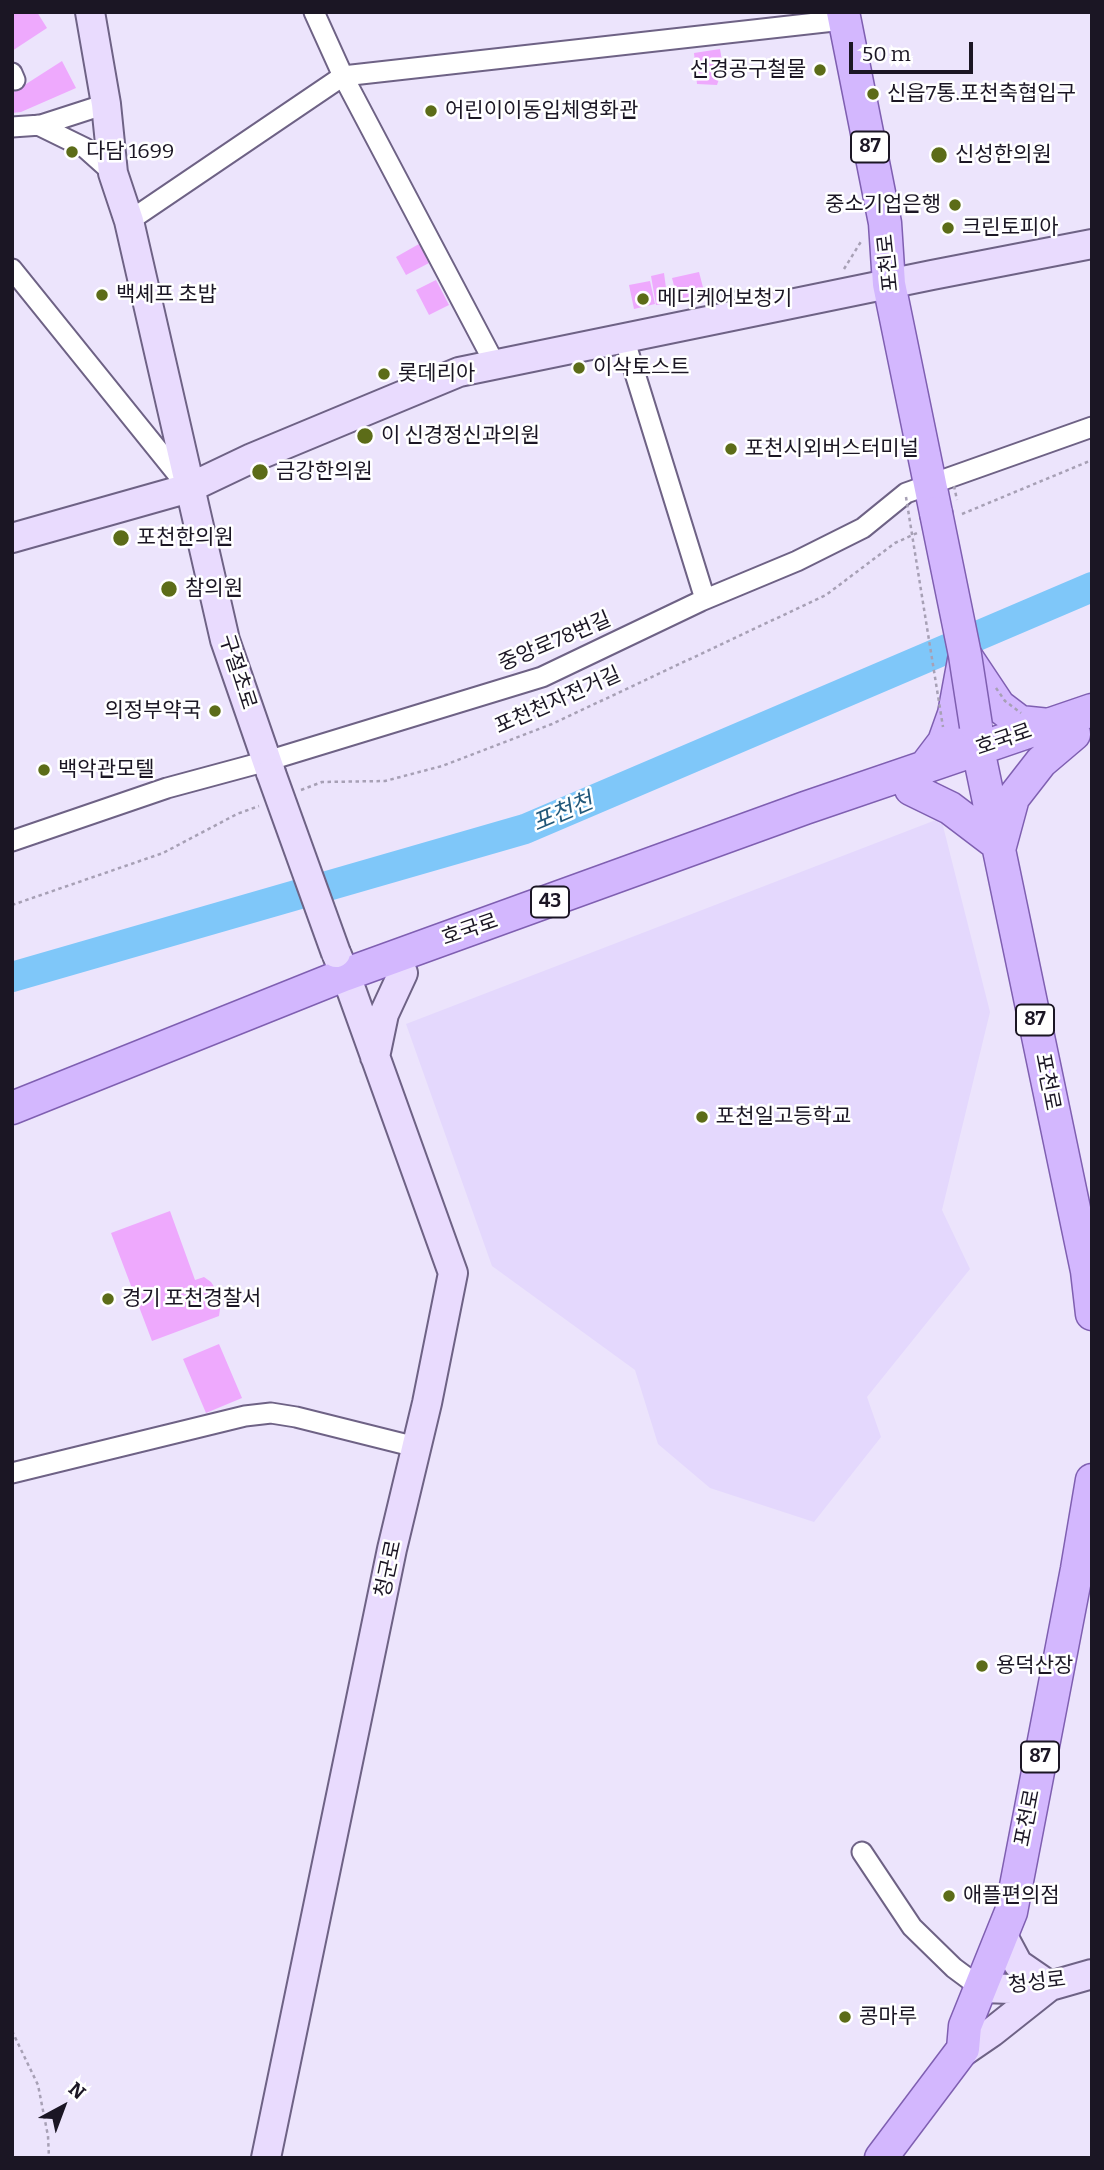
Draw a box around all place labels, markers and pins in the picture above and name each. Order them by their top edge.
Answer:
place label: 선경공구철물 [690,57,806,83]
marker: 선경공구철물 [812,62,828,78]
place label: 신읍7통.포천축협입구 [887,81,1076,107]
marker: 신읍7통.포천축협입구 [865,86,881,102]
place label: 어린이이동입체영화관 [445,98,638,124]
marker: 어린이이동입체영화관 [423,103,439,119]
place label: 다담 1699 [86,139,174,165]
place label: 신성한의원 [955,142,1052,168]
marker: 다담 1699 [64,144,80,160]
marker: 신성한의원 [929,145,949,165]
place label: 중소기업은행 [825,192,941,218]
marker: 중소기업은행 [947,197,963,213]
place label: 크린토피아 [962,215,1059,241]
marker: 크린토피아 [940,220,956,236]
place label: 백셰프 초밥 [116,282,217,308]
place label: 메디케어보청기 [657,286,792,312]
marker: 백셰프 초밥 [94,287,110,303]
marker: 메디케어보청기 [635,291,651,307]
place label: 이삭토스트 [593,355,690,381]
marker: 이삭토스트 [571,360,587,376]
place label: 롯데리아 [398,361,475,387]
marker: 롯데리아 [376,366,392,382]
place label: 이 신경정신과의원 [381,423,540,449]
marker: 이 신경정신과의원 [355,426,375,446]
place label: 포천시외버스터미널 [745,436,919,462]
marker: 포천시외버스터미널 [723,441,739,457]
place label: 금강한의원 [276,459,373,485]
marker: 금강한의원 [250,462,270,482]
place label: 포천한의원 [137,525,234,551]
marker: 포천한의원 [111,528,131,548]
place label: 참의원 [185,576,243,602]
marker: 참의원 [159,579,179,599]
place label: 의정부약국 [104,698,201,724]
marker: 의정부약국 [207,703,223,719]
place label: 백악관모텔 [58,757,155,783]
marker: 백악관모텔 [36,762,52,778]
place label: 포천일고등학교 [716,1104,851,1130]
marker: 포천일고등학교 [694,1109,710,1125]
place label: 경기 포천경찰서 [122,1286,261,1312]
marker: 경기 포천경찰서 [100,1291,116,1307]
place label: 용덕산장 [996,1653,1073,1679]
marker: 용덕산장 [974,1658,990,1674]
place label: 애플편의점 [963,1883,1060,1909]
marker: 애플편의점 [941,1888,957,1904]
place label: 콩마루 [859,2004,917,2030]
marker: 콩마루 [837,2009,853,2025]

